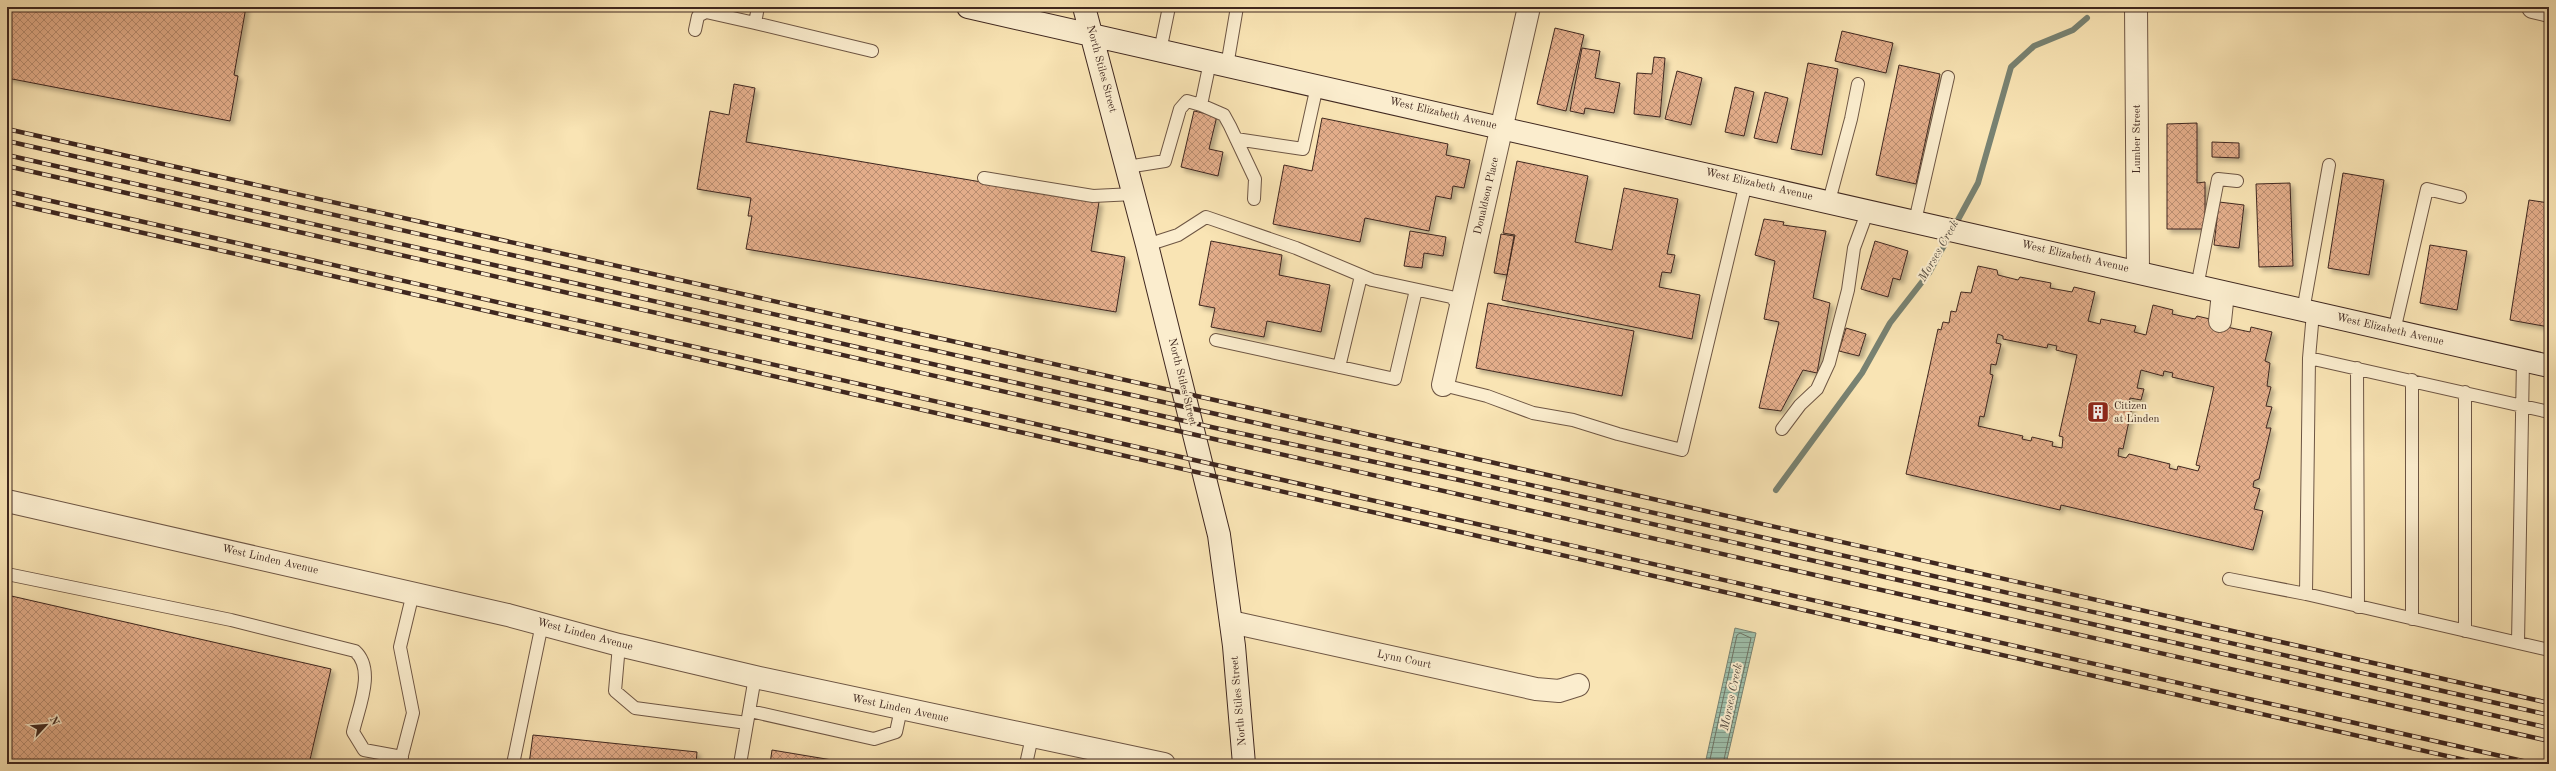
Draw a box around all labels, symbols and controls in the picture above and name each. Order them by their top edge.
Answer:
street label: North Stiles Street [1084,24,1118,114]
street label: West Elizabeth Avenue [1388,96,1498,132]
street label: Lumber Street [2132,104,2143,174]
street label: Donaldson Place [1473,156,1501,236]
street label: West Elizabeth Avenue [1704,167,1814,203]
water label: Morses Creek [1916,218,1961,285]
street label: West Elizabeth Avenue [2020,239,2130,275]
street label: West Elizabeth Avenue [2335,312,2445,348]
street label: North Stiles Street [1166,337,1198,427]
building icon: Citizen at Linden [2085,399,2111,425]
place label: Citizen at Linden [2114,401,2159,425]
street label: West Linden Avenue [221,544,319,576]
street label: West Linden Avenue [536,617,634,653]
street label: Lynn Court [1376,649,1432,671]
street label: North Stiles Street [1230,656,1248,746]
water label: Morses Creek [1719,662,1745,733]
street label: West Linden Avenue [851,693,949,725]
north arrow [26,705,66,745]
text: N [47,715,61,728]

